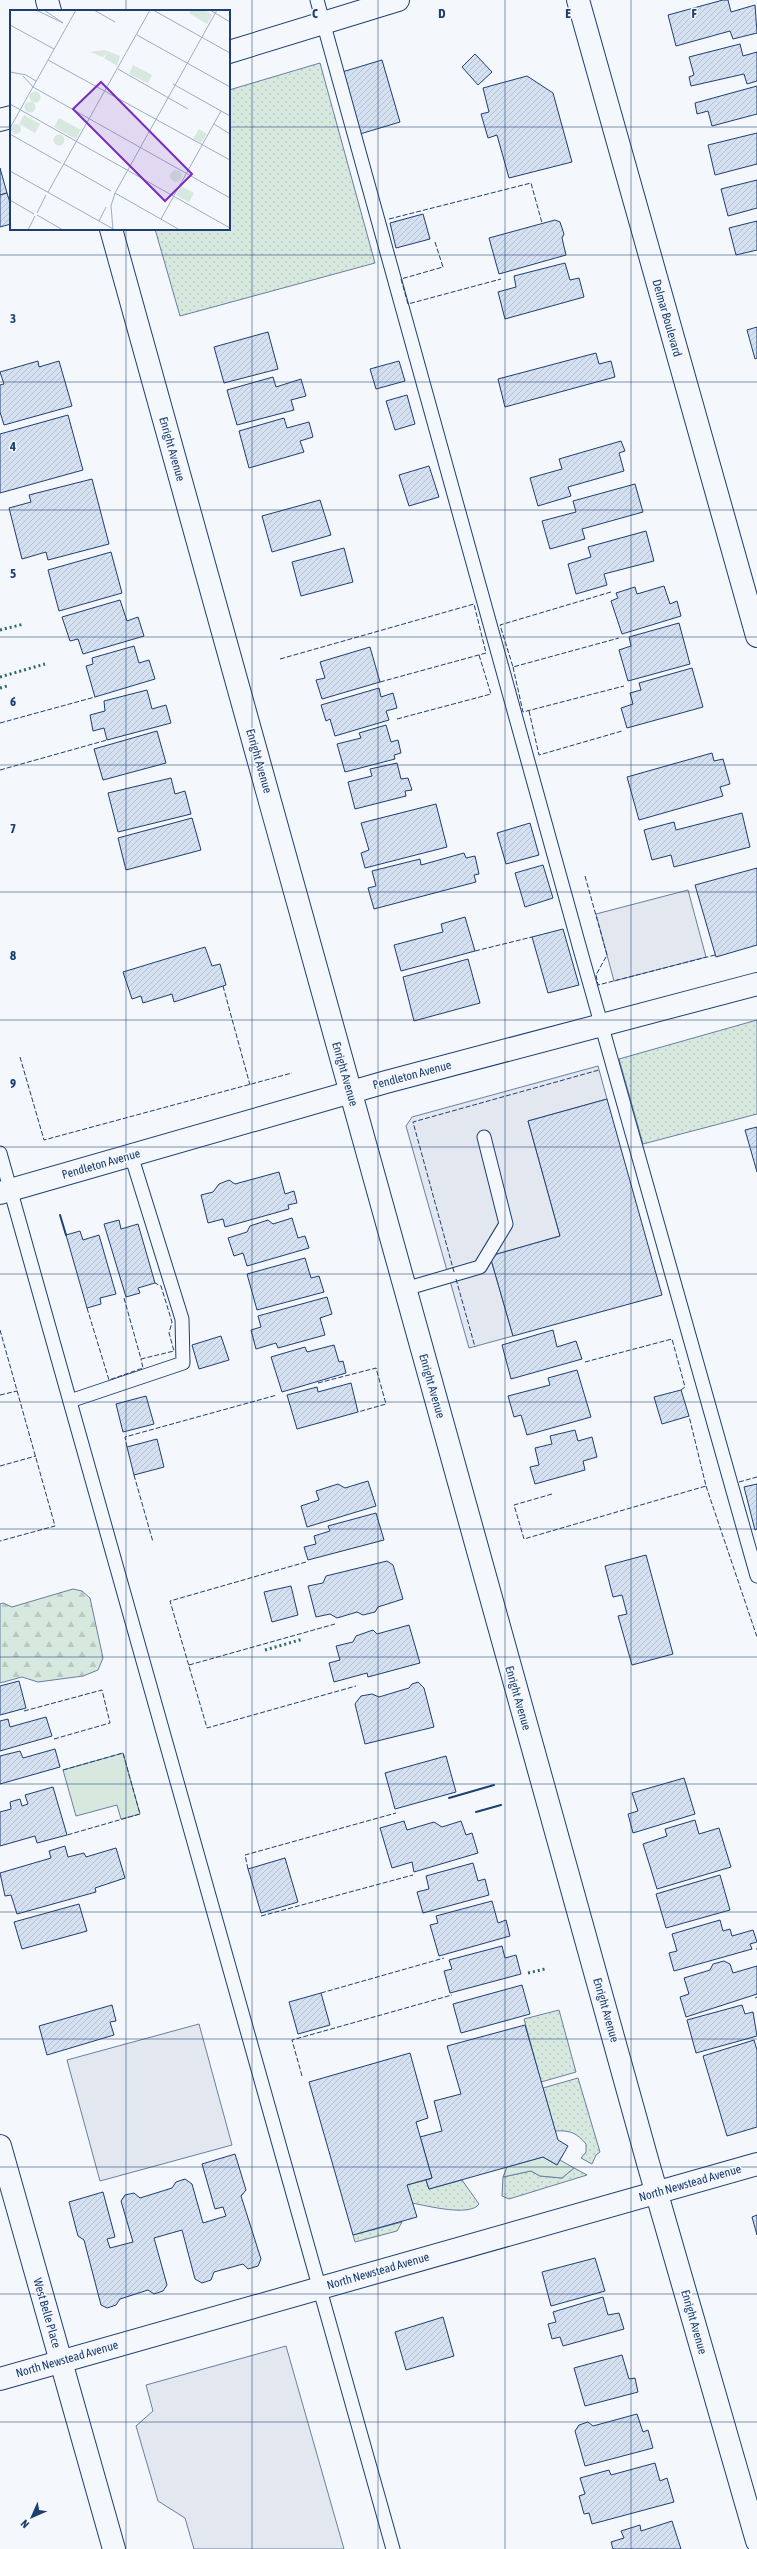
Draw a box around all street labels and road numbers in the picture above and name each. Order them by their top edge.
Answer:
street label: Delmar Boulevard [649,278,685,358]
street label: Enright Avenue [156,415,188,483]
street label: Enright Avenue [243,727,275,795]
street label: Enright Avenue [329,1040,361,1108]
street label: Pendleton Avenue [371,1058,453,1092]
street label: Pendleton Avenue [60,1146,142,1182]
street label: Enright Avenue [416,1352,448,1420]
street label: Enright Avenue [502,1664,534,1732]
street label: Enright Avenue [590,1976,622,2044]
street label: North Newstead Avenue [637,2162,743,2204]
street label: North Newstead Avenue [325,2250,431,2292]
street label: West Belle Place [30,2276,64,2350]
street label: Enright Avenue [678,2288,710,2356]
street label: North Newstead Avenue [14,2338,120,2380]

